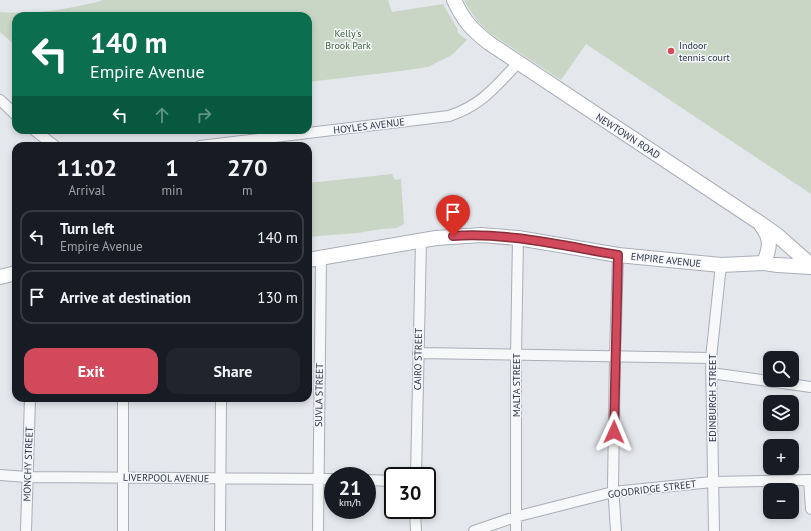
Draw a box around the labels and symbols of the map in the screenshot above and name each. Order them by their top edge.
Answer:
park label: Kelly's Brook Park [325,27,371,52]
place label: Indoor tennis court [679,39,731,64]
marker: Indoor tennis court [666,46,676,56]
street label: NEWTOWN ROAD [593,110,663,162]
street label: HOYLES AVENUE [332,115,406,137]
pin [436,195,470,236]
street label: EMPIRE AVENUE [630,250,702,270]
street label: CAIRO STREET [411,327,425,390]
street label: MALTA STREET [510,353,523,417]
street label: EDINBURGH STREET [706,354,719,442]
street label: SUVLA STREET [312,362,326,427]
position arrow [593,411,635,453]
street label: MONCHY STREET [20,426,36,502]
speed limit sign: 30 [384,467,436,519]
street label: LIVERPOOL AVENUE [123,471,209,485]
street label: GOODRIDGE STREET [607,477,697,501]

